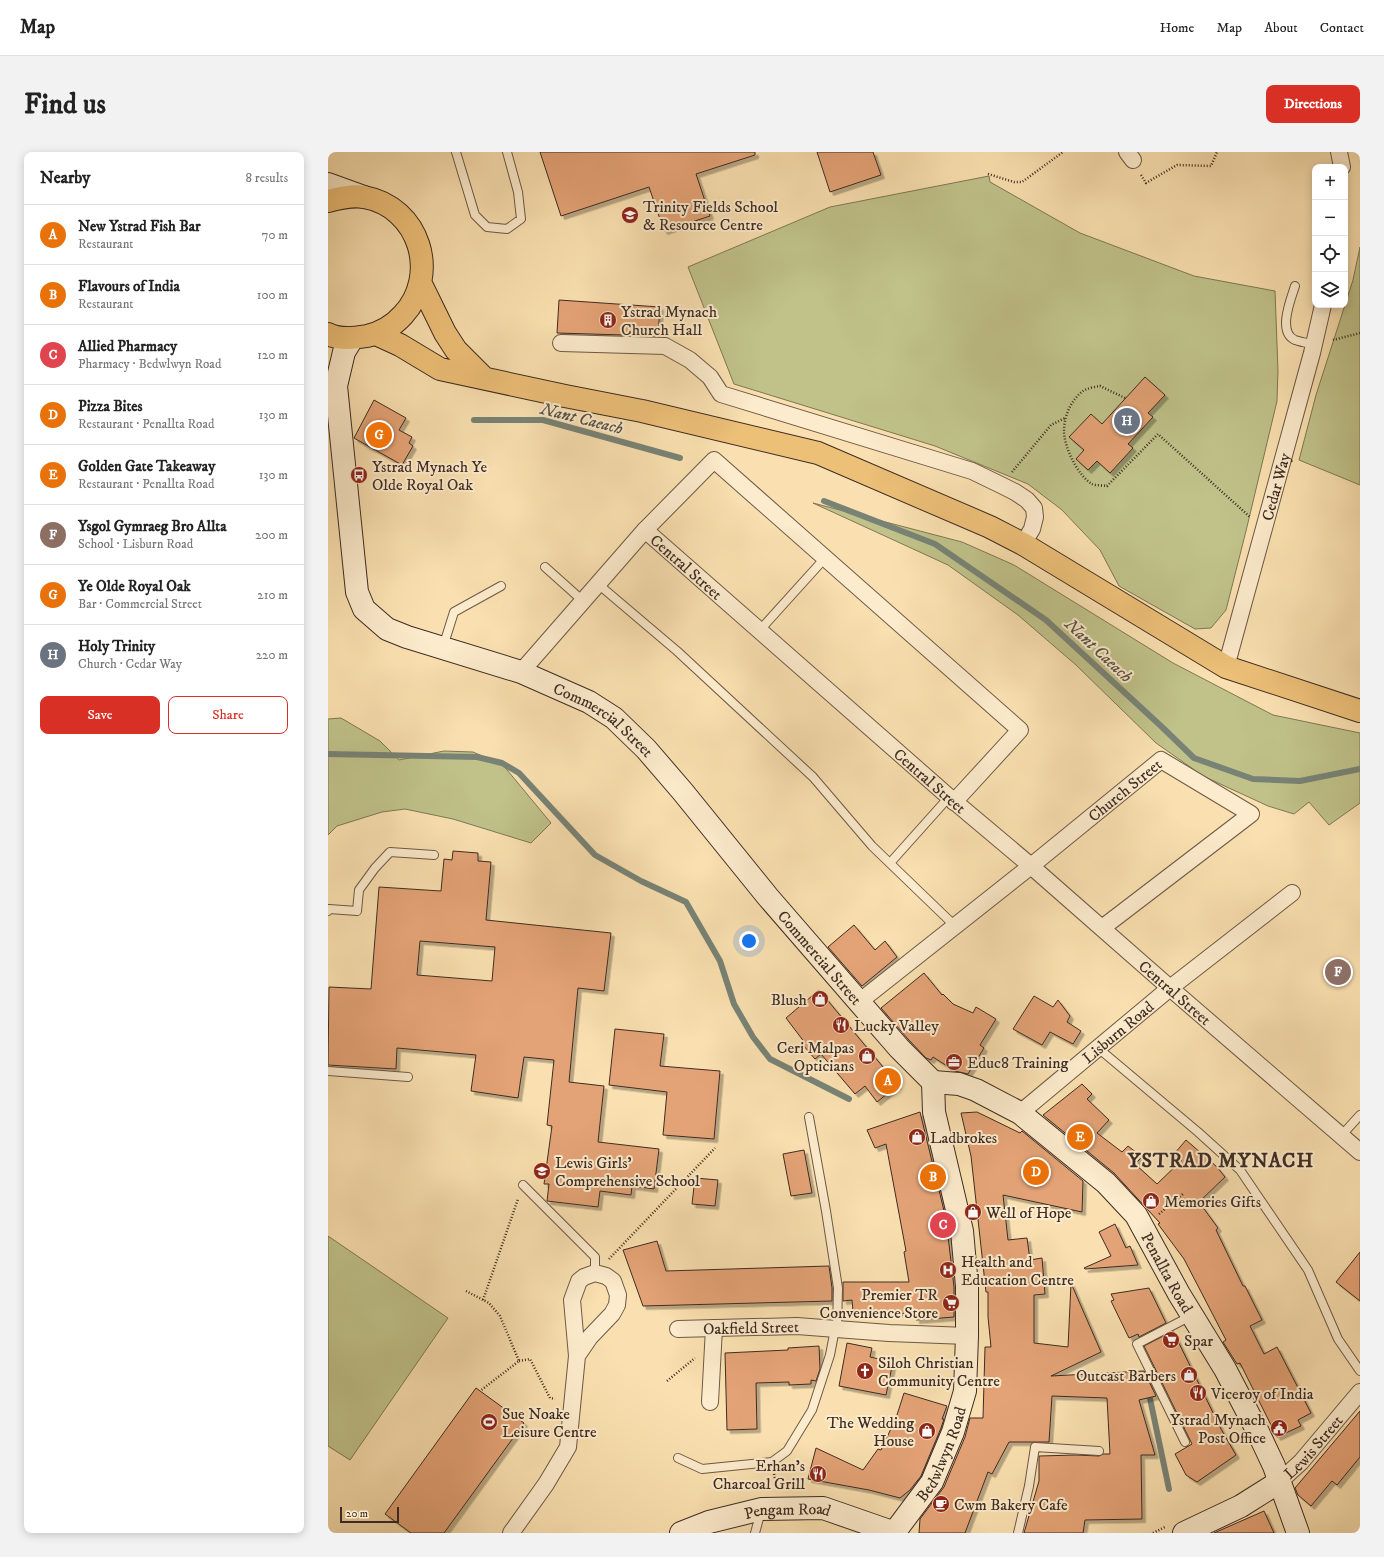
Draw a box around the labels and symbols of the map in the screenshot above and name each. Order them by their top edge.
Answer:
place label: Trinity Fields School & Resource Centre [643,197,778,235]
school or university icon: Trinity Fields School & Resource Centre [620,205,640,225]
place label: Ystrad Mynach Church Hall [621,302,718,340]
building icon: Ystrad Mynach Church Hall [598,310,618,330]
water label: Nant Caeach [537,398,626,440]
pin: H [1114,406,1140,436]
pin: G [366,420,392,450]
street label: Cedar Way [1258,450,1295,523]
place label: Ystrad Mynach Ye Olde Royal Oak [372,457,488,495]
bus stop icon: Ystrad Mynach Ye Olde Royal Oak [349,465,369,485]
street label: Central Street [646,530,726,604]
water label: Nant Caeach [1059,613,1137,688]
street label: Commercial Street [550,679,657,761]
street label: Central Street [889,744,970,818]
street label: Church Street [1084,755,1166,826]
street label: Commercial Street [773,906,866,1009]
your location [739,931,759,951]
street label: Central Street [1134,956,1215,1030]
pin: F [1325,957,1351,987]
shop icon: Blush [810,989,830,1009]
place label: Blush [771,990,808,1010]
street label: Lisburn Road [1078,997,1158,1068]
restaurant icon: Lucky Valley [831,1015,851,1035]
place label: Lucky Valley [854,1016,939,1036]
place label: Ceri Malpas Opticians [777,1038,854,1076]
shop icon: Ceri Malpas Opticians [857,1046,877,1066]
office icon: Educ8 Training [944,1052,964,1072]
place label: Educ8 Training [967,1053,1069,1073]
pin: A [875,1066,901,1096]
pin: E [1067,1122,1093,1152]
shop icon: Ladbrokes [907,1127,927,1147]
place label: Ladbrokes [930,1128,997,1148]
district label: YSTRAD MYNACH [1127,1149,1314,1174]
place label: Lewis Girls' Comprehensive School [555,1153,700,1191]
pin: D [1023,1157,1049,1187]
school or university icon: Lewis Girls' Comprehensive School [532,1161,552,1181]
pin: B [920,1162,946,1192]
shop icon: Memories Gifts [1141,1191,1161,1211]
place label: Memories Gifts [1164,1192,1261,1212]
shop icon: Well of Hope [963,1202,983,1222]
place label: Well of Hope [985,1203,1072,1223]
pin: C [930,1210,956,1240]
street label: Penallta Road [1136,1229,1197,1317]
place label: Health and Education Centre [961,1252,1074,1290]
hospital icon: Health and Education Centre [938,1260,958,1280]
place label: Premier TR Convenience Store [819,1285,938,1323]
supermarket icon: Premier TR Convenience Store [941,1293,961,1313]
street label: Oakfield Street [703,1317,799,1339]
supermarket icon: Spar [1161,1330,1181,1350]
place label: Spar [1184,1331,1213,1351]
place label: Siloh Christian Community Centre [878,1353,1000,1391]
church icon: Siloh Christian Community Centre [855,1361,875,1381]
shop icon: Outcast Barbers [1179,1365,1199,1385]
place label: Outcast Barbers [1076,1366,1176,1386]
restaurant icon: Viceroy of India [1188,1383,1208,1403]
place label: Viceroy of India [1210,1384,1314,1404]
place label: Sue Noake Leisure Centre [502,1404,597,1442]
street label: Bedwlwyn Road [912,1404,971,1506]
place label: Ystrad Mynach Post Office [1170,1410,1267,1448]
street label: Lewis Street [1280,1411,1347,1484]
sports icon: Sue Noake Leisure Centre [479,1412,499,1432]
place label: The Wedding House [827,1413,914,1451]
public building icon: Ystrad Mynach Post Office [1269,1418,1289,1438]
shop icon: The Wedding House [917,1421,937,1441]
place label: Erhan’s Charcoal Grill [713,1456,805,1494]
restaurant icon: Erhan’s Charcoal Grill [808,1464,828,1484]
cafe icon: Cwm Bakery Cafe [931,1494,951,1514]
place label: Cwm Bakery Cafe [954,1495,1068,1515]
street label: Pengam Road [742,1499,833,1524]
scale bar [340,1505,399,1524]

